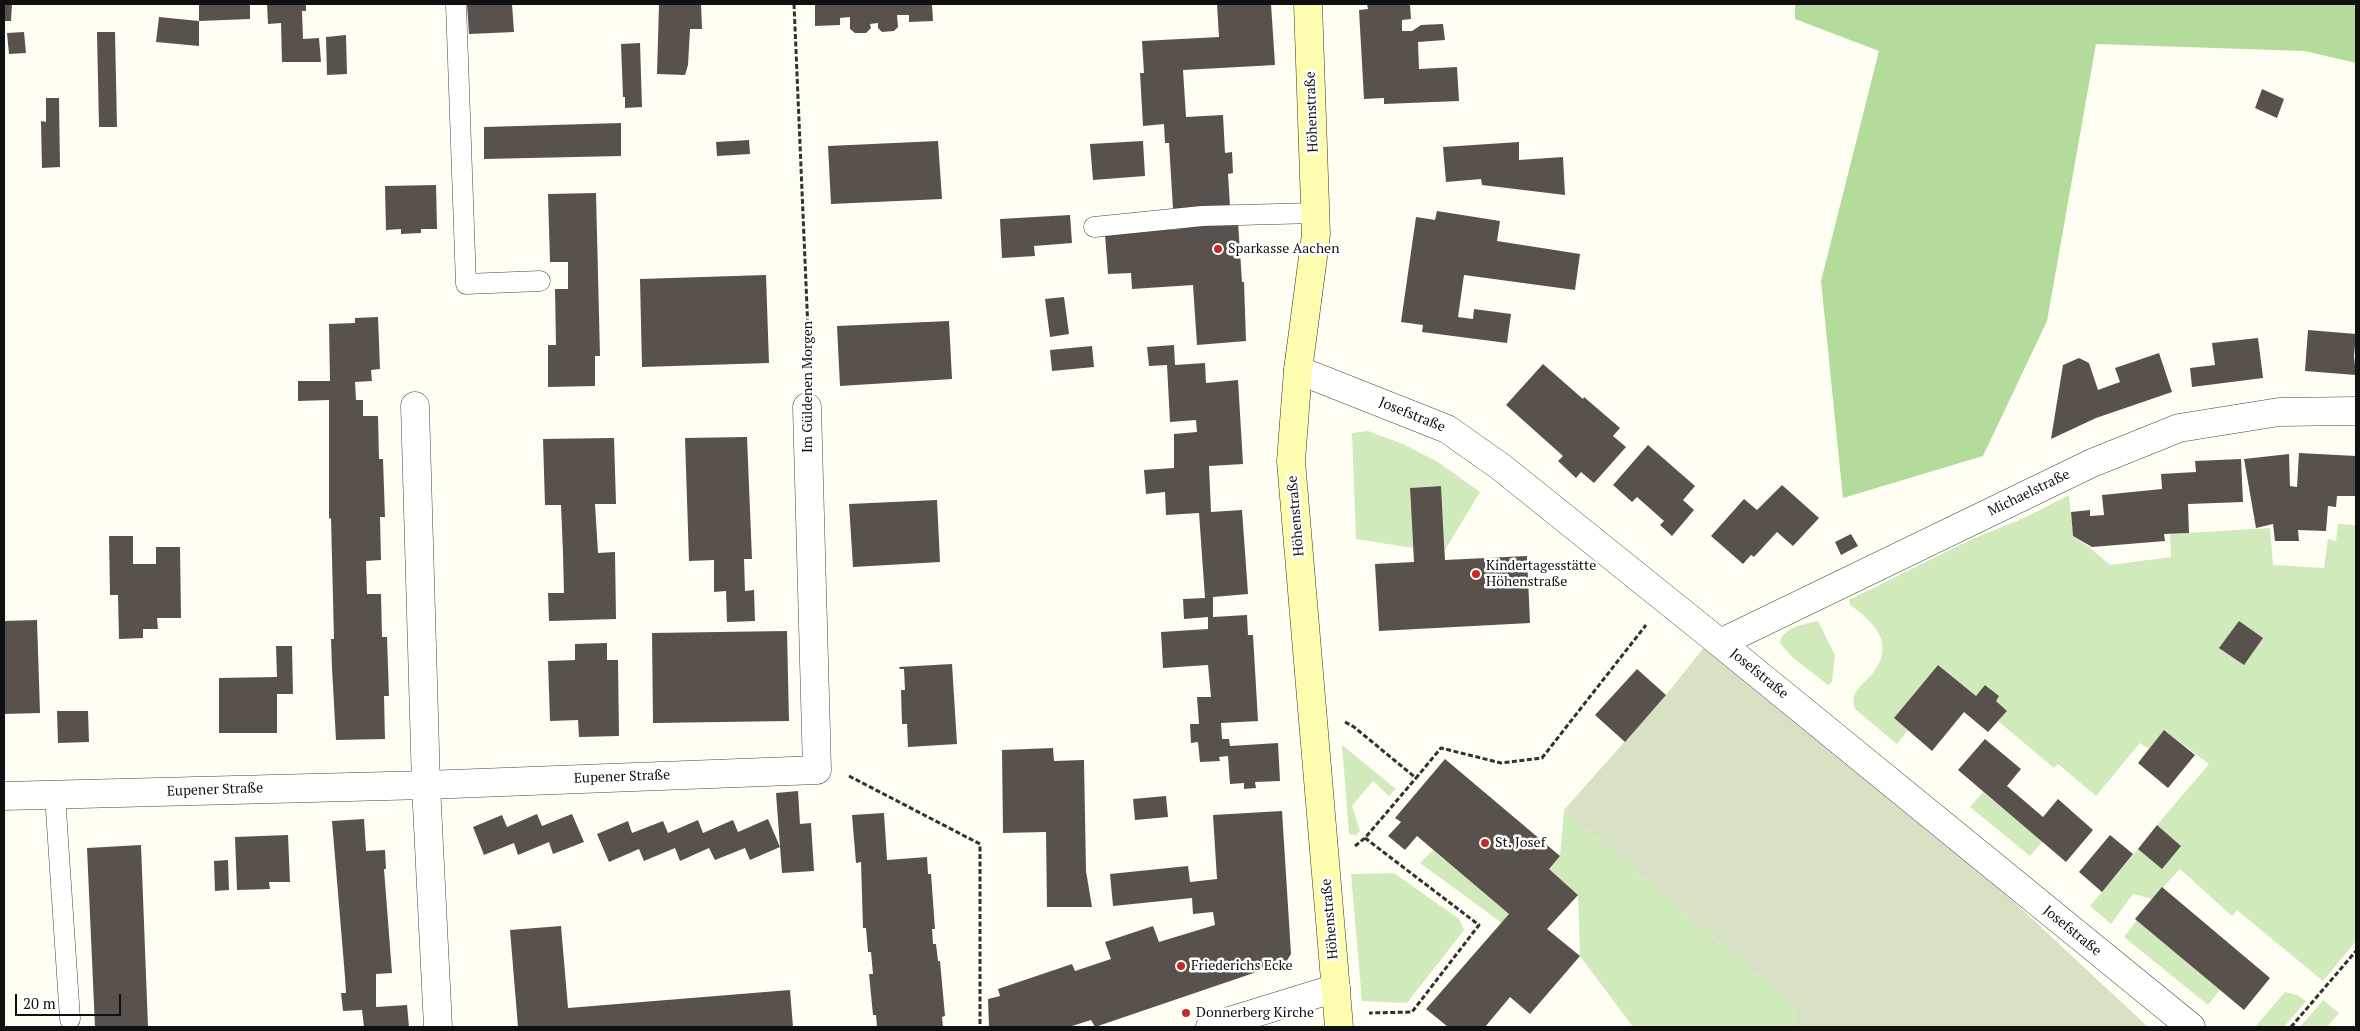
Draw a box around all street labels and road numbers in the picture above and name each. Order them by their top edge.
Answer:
street label: Höhenstraße [1302,71,1322,153]
street label: Im Güldenen Morgen [800,321,816,453]
street label: Josefstraße [1376,394,1448,436]
street label: Michaelstraße [1985,466,2073,520]
street label: Höhenstraße [1284,475,1308,557]
street label: Josefstraße [1726,645,1792,703]
street label: Eupener Straße [574,767,670,787]
street label: Eupener Straße [167,780,263,800]
street label: Höhenstraße [1318,878,1342,960]
street label: Josefstraße [2039,902,2105,960]

